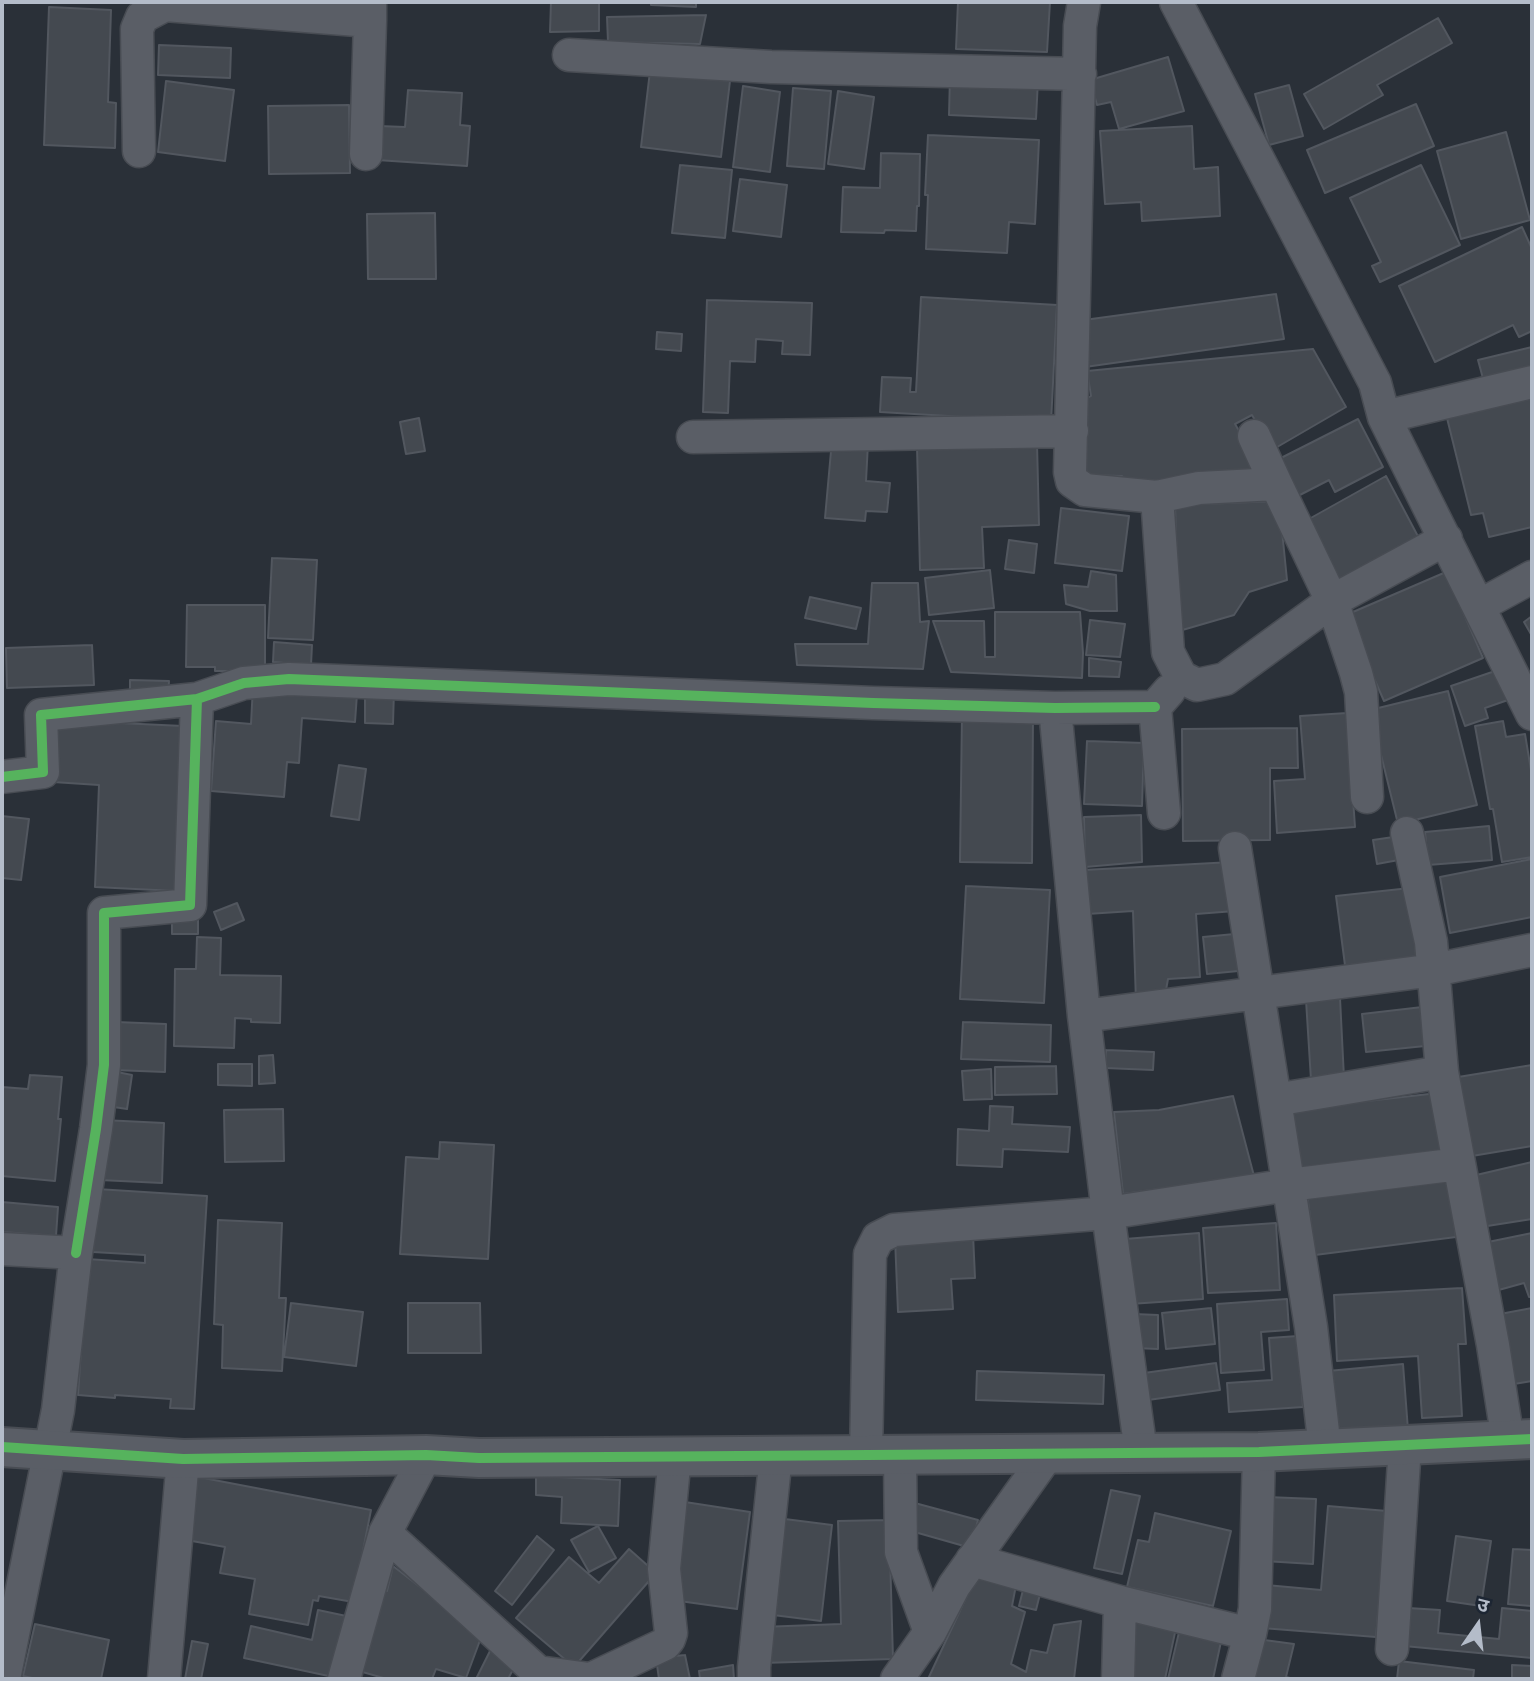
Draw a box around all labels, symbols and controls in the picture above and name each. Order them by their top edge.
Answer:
north arrow [1443,1590,1513,1660]
text: उ [1475,1593,1491,1617]

